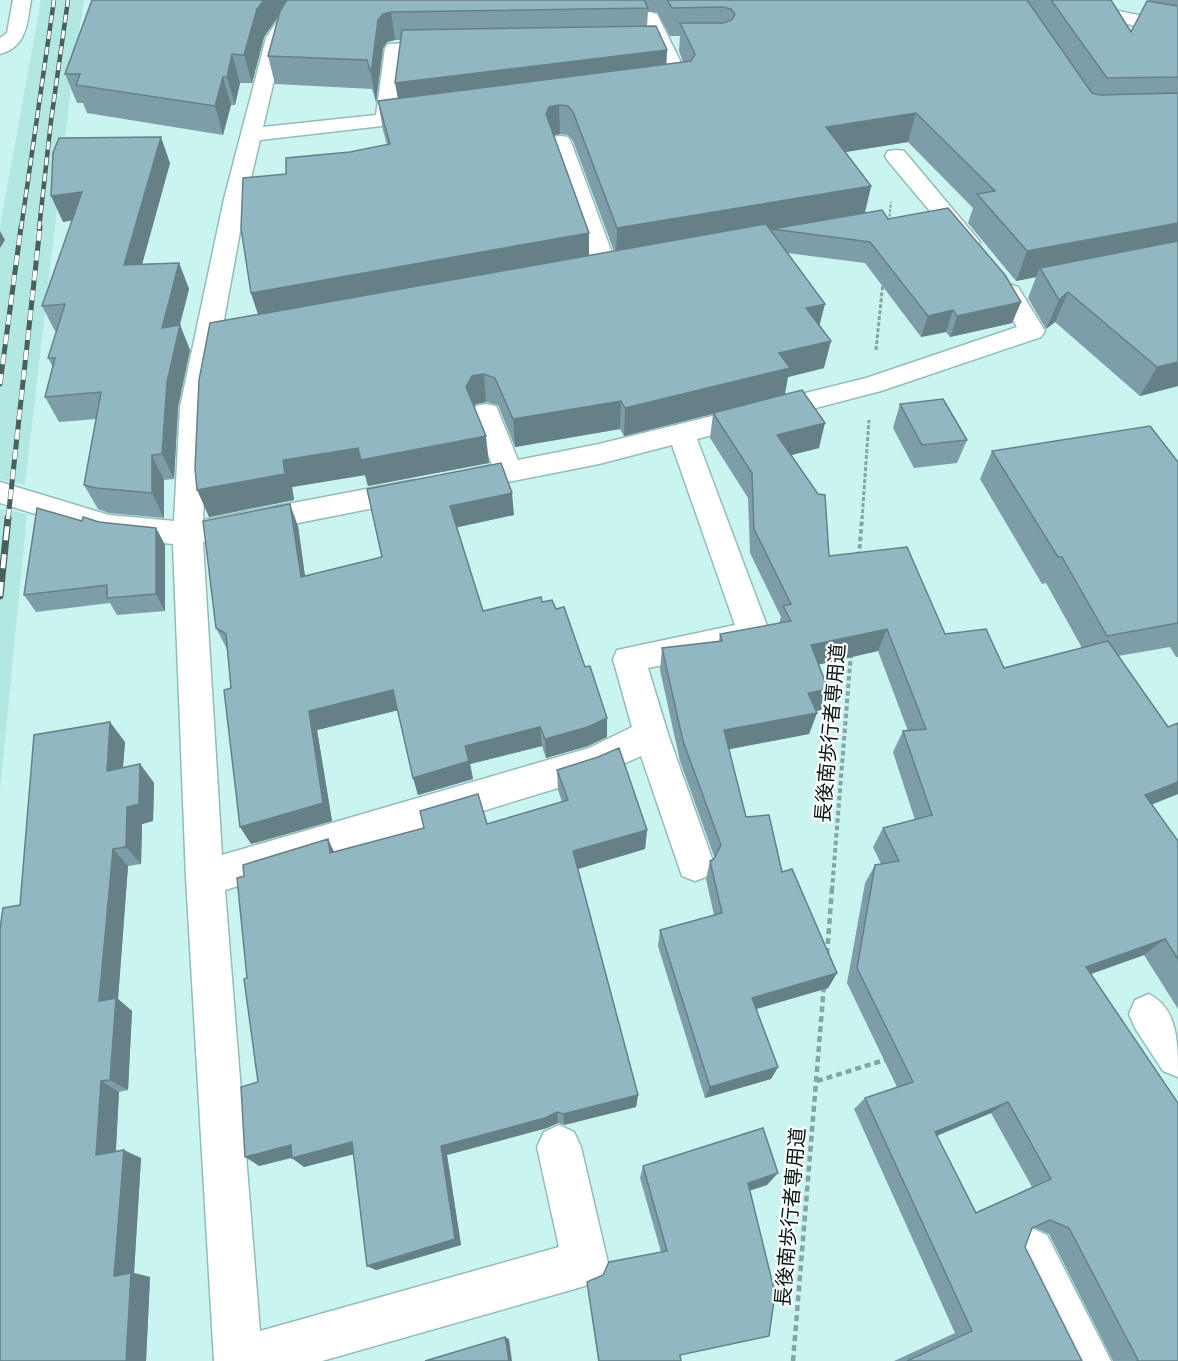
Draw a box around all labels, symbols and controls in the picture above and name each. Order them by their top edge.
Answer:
street label: 長後南歩行者専用道 [809,642,851,824]
street label: 長後南歩行者専用道 [769,1126,811,1308]

